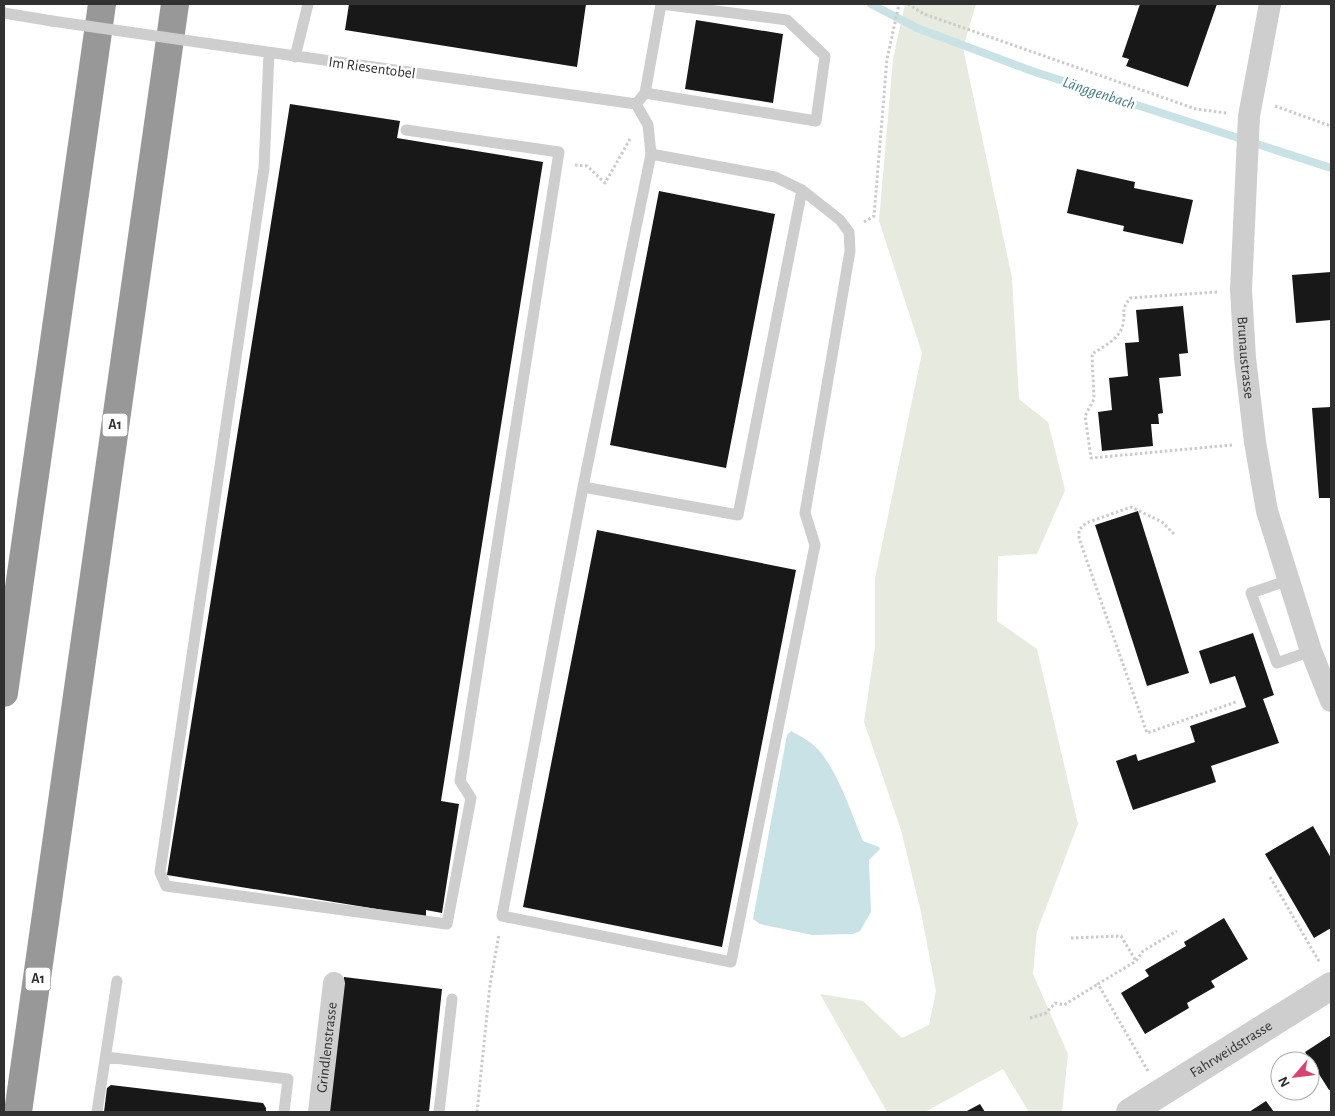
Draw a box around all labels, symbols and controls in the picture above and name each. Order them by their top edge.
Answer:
street label: Im Riesentobel [328,54,416,82]
water label: Länggenbach [1061,74,1137,112]
street label: Brunaustrasse [1235,316,1257,400]
road number: A1 [102,414,128,436]
road number: A1 [26,968,50,991]
street label: Grindlenstrasse [314,1001,339,1094]
street label: Fahrweidstrasse [1187,1017,1275,1080]
north arrow [1270,1051,1320,1101]
text: N [1276,1074,1293,1089]

